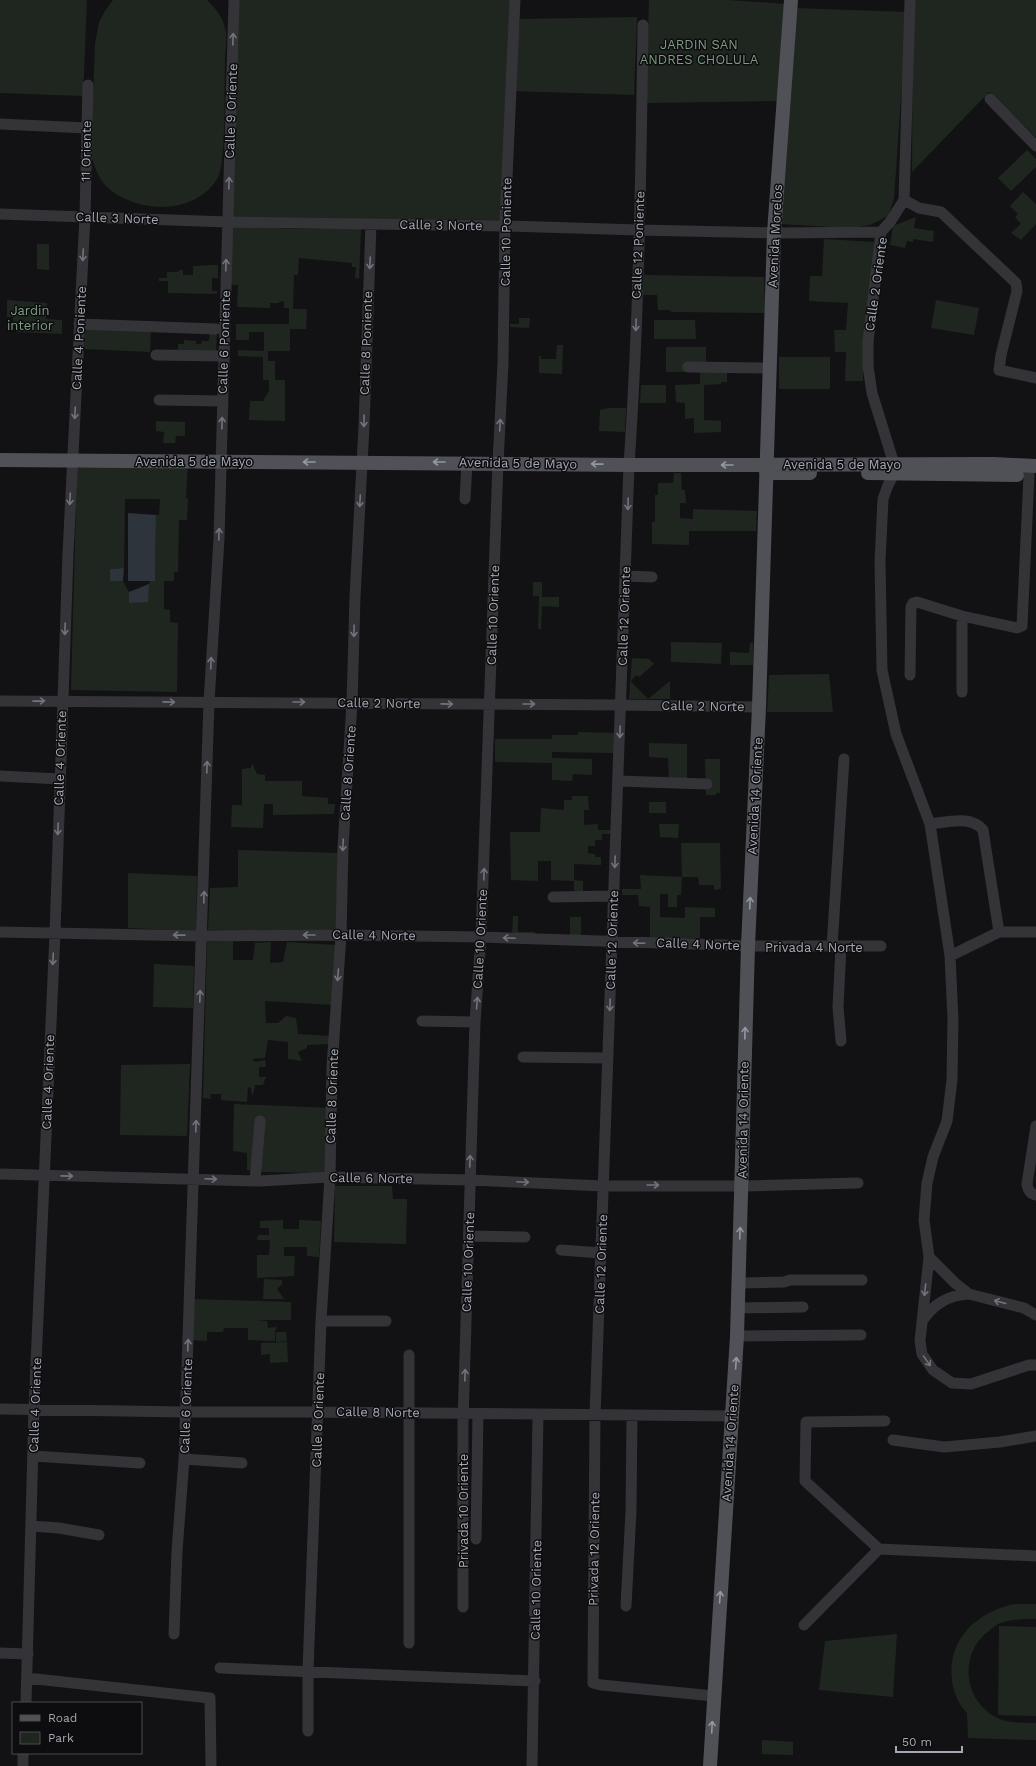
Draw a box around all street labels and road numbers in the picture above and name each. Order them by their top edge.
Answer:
street label: Calle 9 Oriente [222,63,240,159]
street label: 11 Oriente [78,120,94,182]
street label: Calle 10 Poniente [498,177,514,287]
street label: Avenida Morelos [765,184,785,288]
street label: Calle 12 Poniente [629,191,647,299]
street label: Calle 3 Norte [75,209,159,227]
street label: Calle 3 Norte [399,217,483,233]
street label: Calle 2 Oriente [862,236,890,332]
street label: Calle 4 Poniente [69,286,89,390]
street label: Calle 6 Poniente [215,290,233,394]
street label: Calle 8 Poniente [357,291,375,395]
street label: Avenida 5 de Mayo [135,454,253,469]
street label: Avenida 5 de Mayo [459,454,577,472]
street label: Avenida 5 de Mayo [783,457,901,472]
street label: Calle 10 Oriente [484,565,502,665]
street label: Calle 12 Oriente [615,566,633,666]
street label: Calle 2 Norte [337,695,421,711]
street label: Calle 2 Norte [661,698,745,714]
street label: Calle 4 Oriente [51,710,69,806]
street label: Calle 8 Oriente [337,725,359,821]
street label: Avenida 14 Oriente [744,737,766,855]
street label: Calle 10 Oriente [470,889,490,989]
street label: Calle 12 Oriente [603,890,621,990]
street label: Calle 4 Norte [332,927,416,943]
street label: Calle 4 Norte [656,935,740,953]
street label: Privada 4 Norte [765,940,863,955]
street label: Calle 4 Oriente [39,1034,57,1130]
street label: Calle 8 Oriente [323,1048,341,1144]
street label: Avenida 14 Oriente [734,1061,752,1179]
street label: Calle 6 Norte [329,1170,413,1186]
street label: Calle 10 Oriente [459,1212,477,1312]
street label: Calle 12 Oriente [592,1214,610,1314]
street label: Calle 4 Oriente [26,1357,44,1453]
street label: Calle 6 Oriente [177,1358,195,1454]
street label: Calle 8 Oriente [309,1372,327,1468]
street label: Avenida 14 Oriente [718,1384,742,1502]
street label: Calle 8 Norte [336,1404,420,1420]
street label: Privada 10 Oriente [456,1454,471,1568]
street label: Privada 12 Oriente [586,1492,602,1606]
street label: Calle 10 Oriente [528,1540,544,1640]

